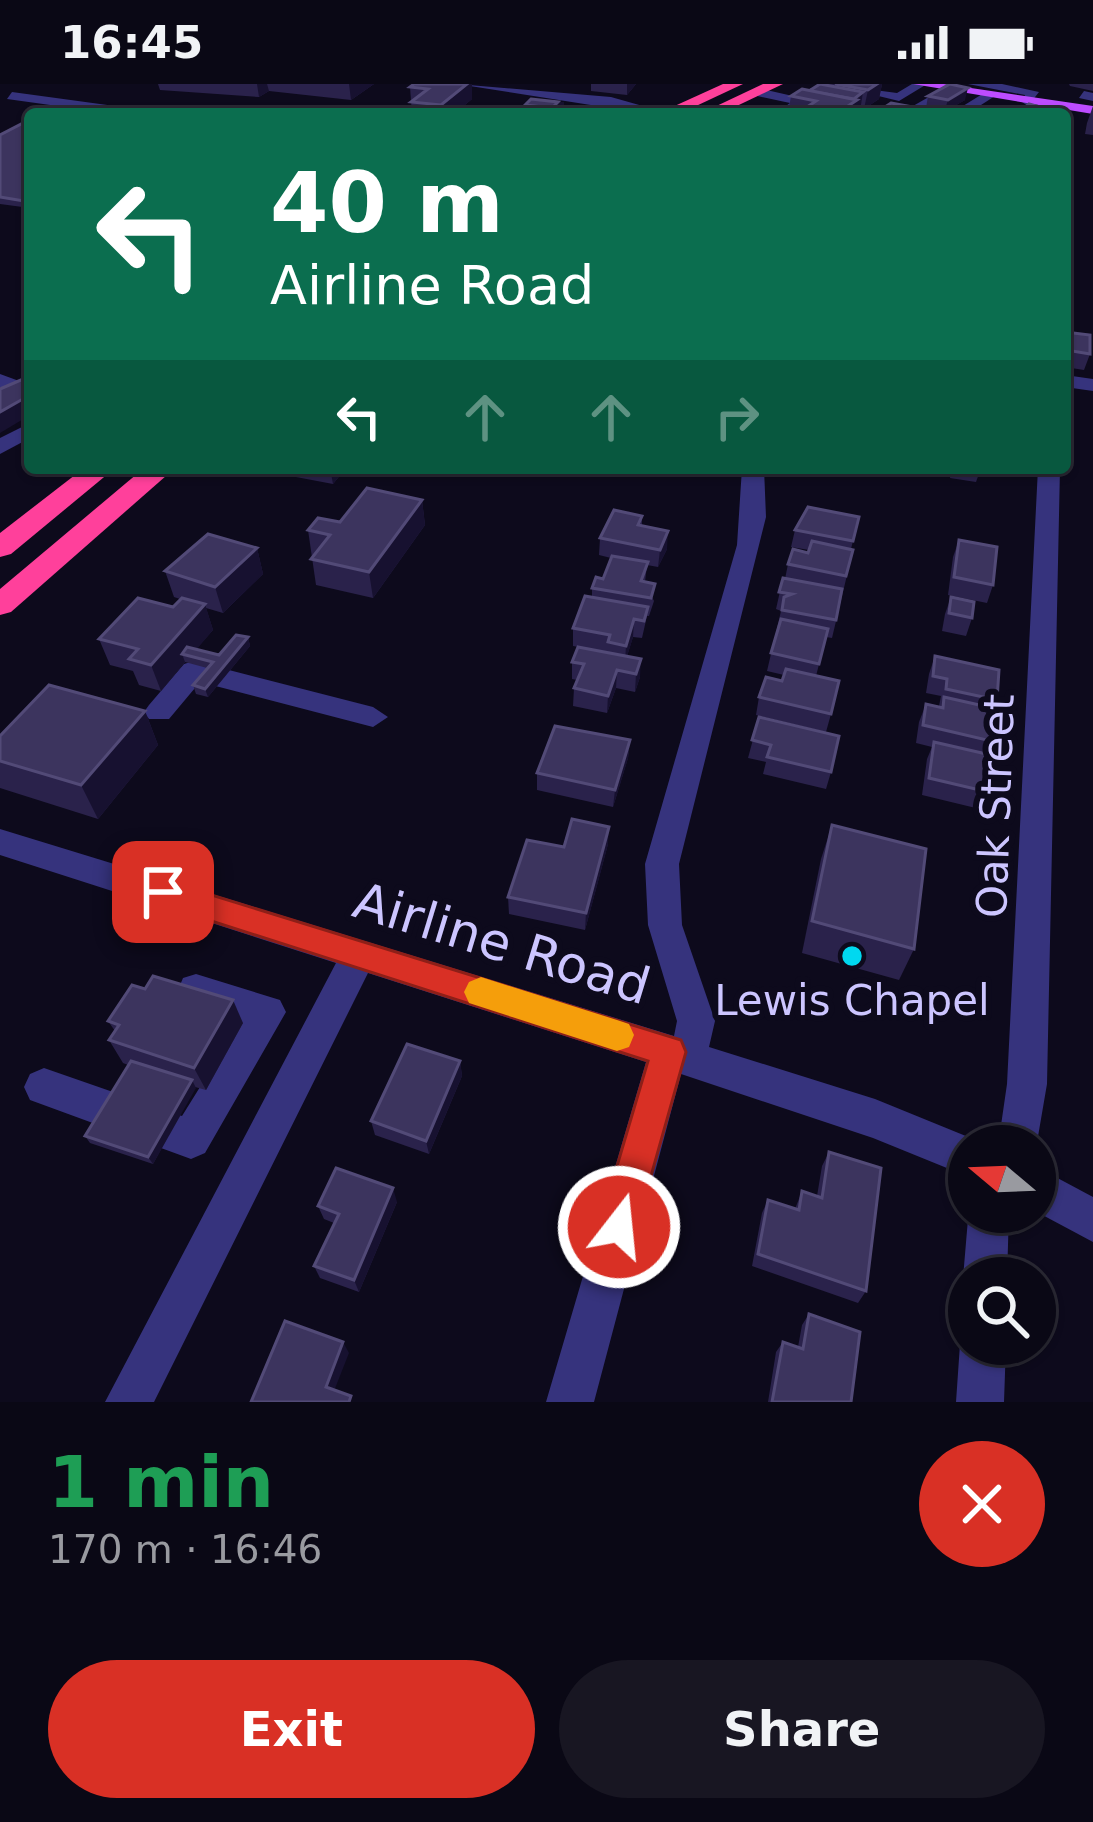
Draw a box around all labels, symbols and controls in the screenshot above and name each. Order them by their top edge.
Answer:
text: 16:45 [60,16,203,69]
text: 40 m [270,154,504,252]
icon: left [72,156,228,312]
text: Airline Road [270,254,594,317]
icon: left [326,384,392,450]
icon: ahead [452,384,518,450]
icon: ahead [578,384,644,450]
icon: right [704,384,770,450]
street label: Oak Street [967,693,1024,919]
pin [112,841,214,943]
icon: arrive [130,859,196,925]
street label: Airline Road [347,870,657,1016]
marker: Lewis Chapel [839,943,865,969]
place label: Lewis Chapel [714,976,990,1025]
north arrow [948,1125,1056,1233]
map controls [948,1125,1056,1365]
position arrow [556,1164,682,1290]
button: search [948,1257,1056,1365]
text: 1 min [48,1440,274,1524]
button: close [919,1441,1045,1567]
text: 170 m · 16:46 [48,1527,322,1572]
button: Exit [48,1660,535,1798]
button: Share [559,1660,1045,1798]

